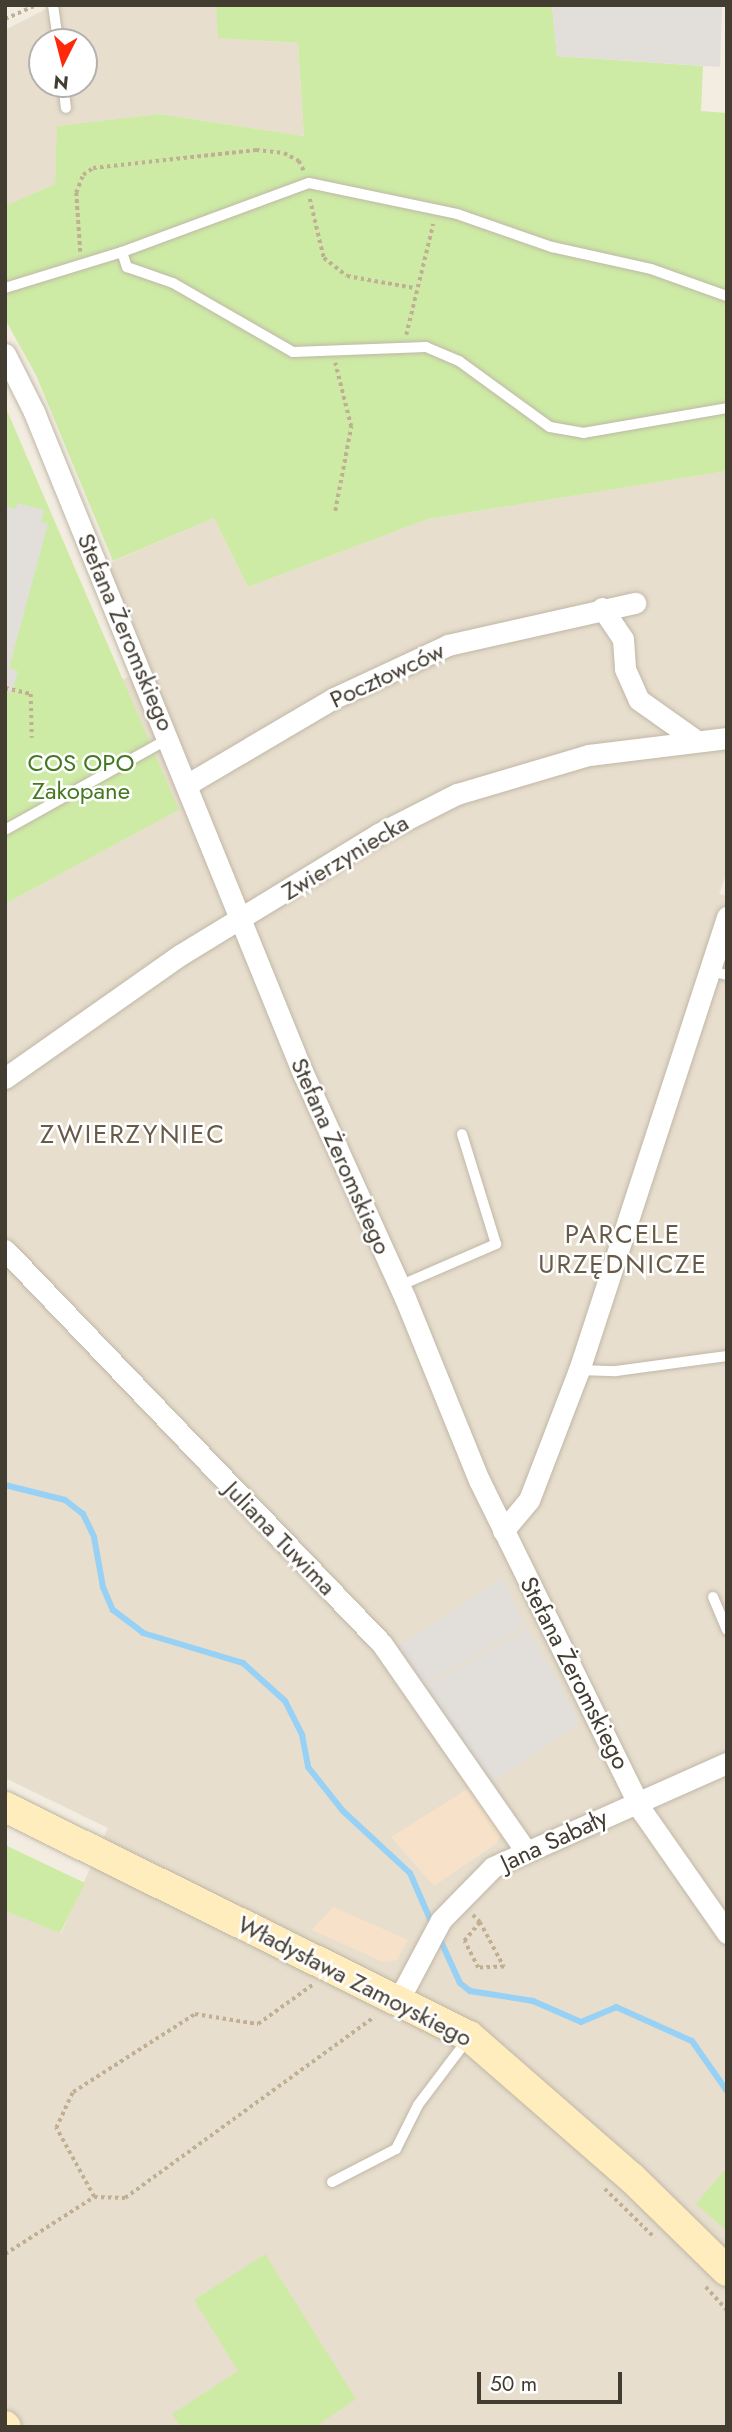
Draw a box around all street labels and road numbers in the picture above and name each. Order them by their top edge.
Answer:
street label: Stefana Żeromskiego [71,529,181,735]
street label: Pocztowców [325,636,449,714]
street label: Zwierzyniecka [277,808,413,906]
street label: Stefana Żeromskiego [285,1053,397,1259]
street label: Juliana Tuwima [218,1475,342,1601]
street label: Stefana Żeromskiego [514,1572,636,1774]
street label: Jana Sabały [496,1803,612,1877]
street label: Władysława Zamoyskiego [233,1909,477,2053]

